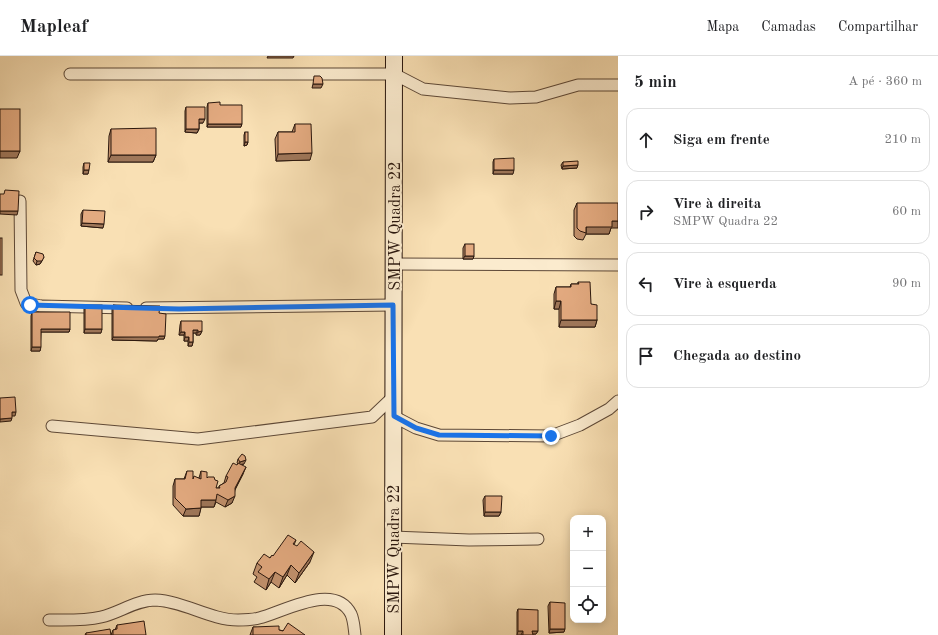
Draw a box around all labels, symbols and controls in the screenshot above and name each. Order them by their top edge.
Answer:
text: Mapleaf [20,18,88,37]
text: Mapa [706,20,739,34]
text: Camadas [761,20,816,34]
text: Compartilhar [838,20,918,34]
text: 5 min [634,74,677,91]
text: A pé · 360 m [848,75,922,88]
icon: ahead [635,129,657,151]
text: Siga em frente [673,133,770,148]
text: 210 m [884,133,921,146]
street label: SMPW Quadra 22 [388,161,404,291]
text: Vire à direita [673,197,761,212]
icon: right [635,201,657,223]
text: 60 m [892,205,921,218]
text: SMPW Quadra 22 [673,215,778,228]
icon: left [635,273,657,295]
text: Vire à esquerda [673,277,777,292]
text: 90 m [892,277,921,290]
route start [21,296,39,314]
icon: arrive [635,345,657,367]
text: Chegada ao destino [673,349,801,364]
route end [542,427,560,445]
street label: SMPW Quadra 22 [387,484,403,614]
map controls [570,515,606,623]
button: + [570,515,606,551]
button: − [570,551,606,587]
button: locate [570,587,606,623]

